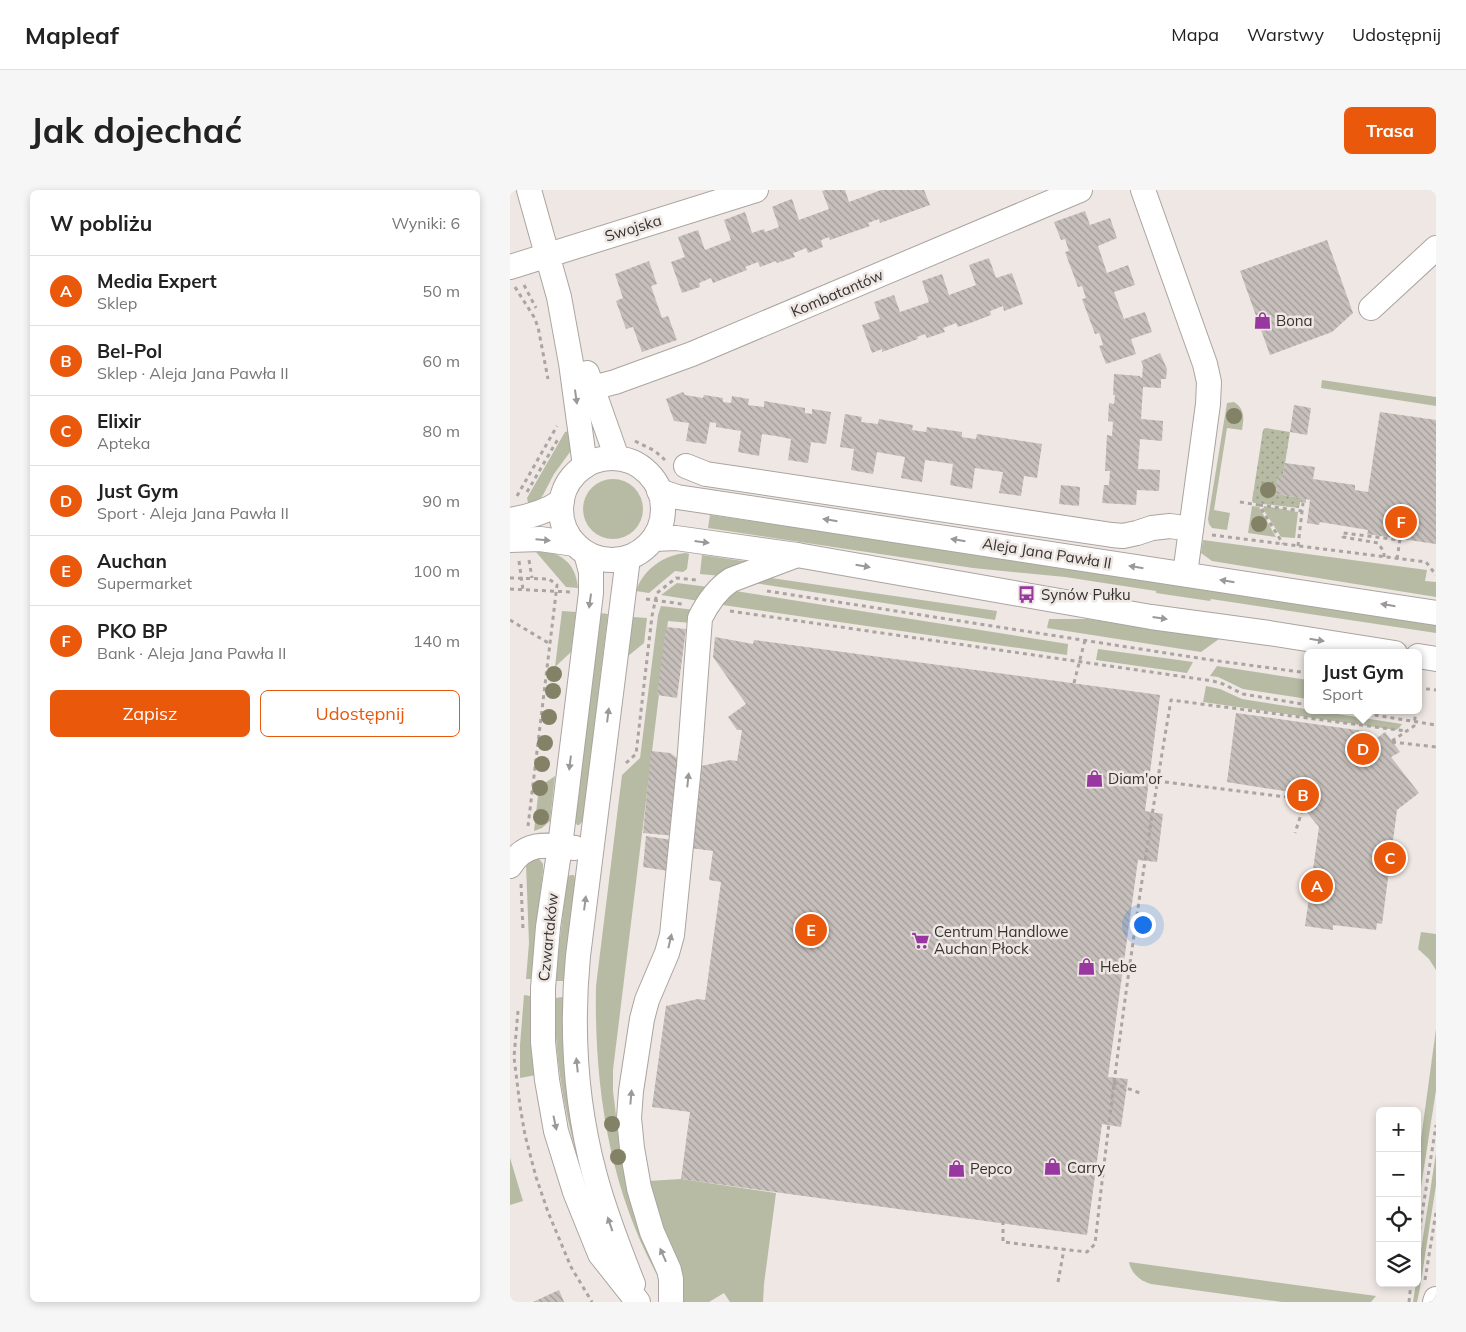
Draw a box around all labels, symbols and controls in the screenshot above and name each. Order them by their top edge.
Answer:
text: Mapleaf [25,20,119,50]
text: Mapa [1171,23,1219,46]
text: Warstwy [1247,23,1324,46]
text: Udostępnij [1352,23,1441,46]
button: Trasa [1344,107,1436,154]
text: Jak dojechać [30,108,242,152]
text: W pobliżu [50,210,152,236]
street label: Swojska [602,210,664,246]
text: Wyniki: 6 [391,213,460,233]
street label: Kombatantów [788,265,886,321]
text: Media Expert [97,269,217,293]
text: A [60,281,72,301]
text: 50 m [423,281,460,301]
text: Sklep [97,293,137,313]
shop icon: Bona [1252,310,1272,330]
place label: Bona [1276,311,1313,330]
text: Bel-Pol [97,339,162,363]
text: B [60,351,72,371]
text: 60 m [423,351,460,371]
text: Sklep · Aleja Jana Pawła II [97,363,289,383]
one-way arrow [572,389,580,405]
text: Elixir [97,409,141,433]
text: C [61,421,71,441]
text: 80 m [423,421,460,441]
text: Apteka [97,433,150,453]
text: Just Gym [97,479,179,503]
text: D [60,491,72,511]
text: 90 m [423,491,460,511]
text: Sport · Aleja Jana Pawła II [97,503,289,523]
pin: F [1385,503,1417,541]
one-way arrow [822,516,838,524]
street label: Aleja Jana Pawła II [981,533,1113,573]
one-way arrow [950,535,966,543]
one-way arrow [535,536,551,544]
one-way arrow [694,538,710,546]
text: Auchan [97,549,167,573]
text: E [61,561,71,581]
text: 100 m [413,561,460,581]
one-way arrow [1128,562,1144,570]
one-way arrow [855,563,871,571]
text: Supermarket [97,573,192,593]
one-way arrow [1219,576,1235,584]
bus stop icon: Synów Pułku [1017,584,1037,604]
place label: Synów Pułku [1041,585,1131,604]
one-way arrow [586,594,594,610]
one-way arrow [1379,601,1395,609]
one-way arrow [1153,614,1169,622]
text: PKO BP [97,619,168,643]
text: F [61,631,71,651]
text: 140 m [413,631,460,651]
one-way arrow [1309,637,1325,645]
text: Bank · Aleja Jana Pawła II [97,643,286,663]
popup [1304,649,1422,714]
text: Just Gym [1322,660,1404,684]
text: Sport [1322,684,1363,704]
button: Zapisz [50,690,250,737]
button: Udostępnij [260,690,460,737]
one-way arrow [604,707,612,723]
pin: D [1347,730,1379,768]
one-way arrow [566,755,574,771]
shop icon: Diam'or [1084,768,1104,788]
place label: Diam'or [1108,769,1163,788]
one-way arrow [684,771,692,787]
pin: B [1287,776,1319,814]
pin: C [1374,839,1406,877]
pin: A [1301,867,1333,905]
street label: Czwartaków [534,892,562,982]
one-way arrow [581,895,589,911]
pin: E [795,911,827,949]
your location [1130,912,1156,938]
place label: Centrum Handlowe Auchan Płock [934,922,1069,958]
supermarket icon: Centrum Handlowe Auchan Płock [910,930,930,950]
one-way arrow [666,933,674,948]
shop icon: Hebe [1076,956,1096,976]
place label: Hebe [1100,957,1137,976]
one-way arrow [573,1057,581,1073]
one-way arrow [627,1089,635,1105]
map controls [1376,1107,1421,1287]
button: + [1376,1107,1421,1152]
one-way arrow [551,1116,559,1132]
button: − [1376,1152,1421,1197]
shop icon: Carry [1043,1157,1063,1177]
shop icon: Pepco [946,1158,966,1178]
place label: Carry [1067,1158,1105,1177]
place label: Pepco [970,1159,1012,1178]
button: locate [1376,1197,1421,1242]
one-way arrow [606,1216,613,1231]
button: layers [1376,1242,1421,1287]
one-way arrow [658,1248,666,1262]

